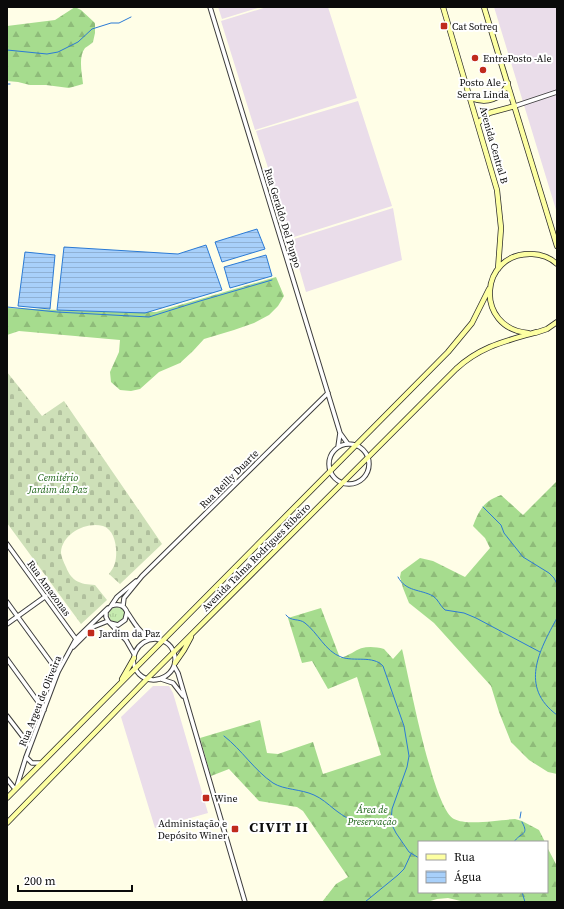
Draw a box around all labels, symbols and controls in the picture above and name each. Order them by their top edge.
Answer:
place label: Cat Sotreq [452,20,498,33]
marker: Cat Sotreq [439,21,449,31]
place label: EntrePosto -Ale [483,52,552,65]
marker: EntrePosto -Ale [470,53,480,63]
marker: Posto Ale - Serra Linda [478,65,488,75]
place label: Posto Ale - Serra Linda [457,76,510,101]
street label: Avenida Central B [477,105,511,185]
street label: Rua Geraldo Del Puppo [262,167,304,270]
street label: Rua Reilly Duarte [197,447,261,511]
park label: Cemitério Jardim da Paz [27,471,88,496]
street label: Avenida Talma Rodrigues Ribeiro [199,500,313,614]
street label: Rua Amazonas [24,558,74,618]
place label: Jardim da Paz [98,627,161,640]
marker: Jardim da Paz [86,628,96,638]
street label: Rua Argeu de Oliveira [16,653,65,748]
place label: Wine [214,792,238,805]
marker: Wine [201,793,211,803]
park label: Área de Preservação [346,803,397,828]
place label: Administação e Depósito Winer [158,817,228,842]
district label: CIVIT II [249,817,309,837]
marker: Administação e Depósito Winer [230,824,240,834]
legend [418,841,548,893]
text: Rua [454,849,476,865]
scale bar [18,867,132,893]
text: Água [454,869,482,885]
text: 200 m [24,873,56,889]

